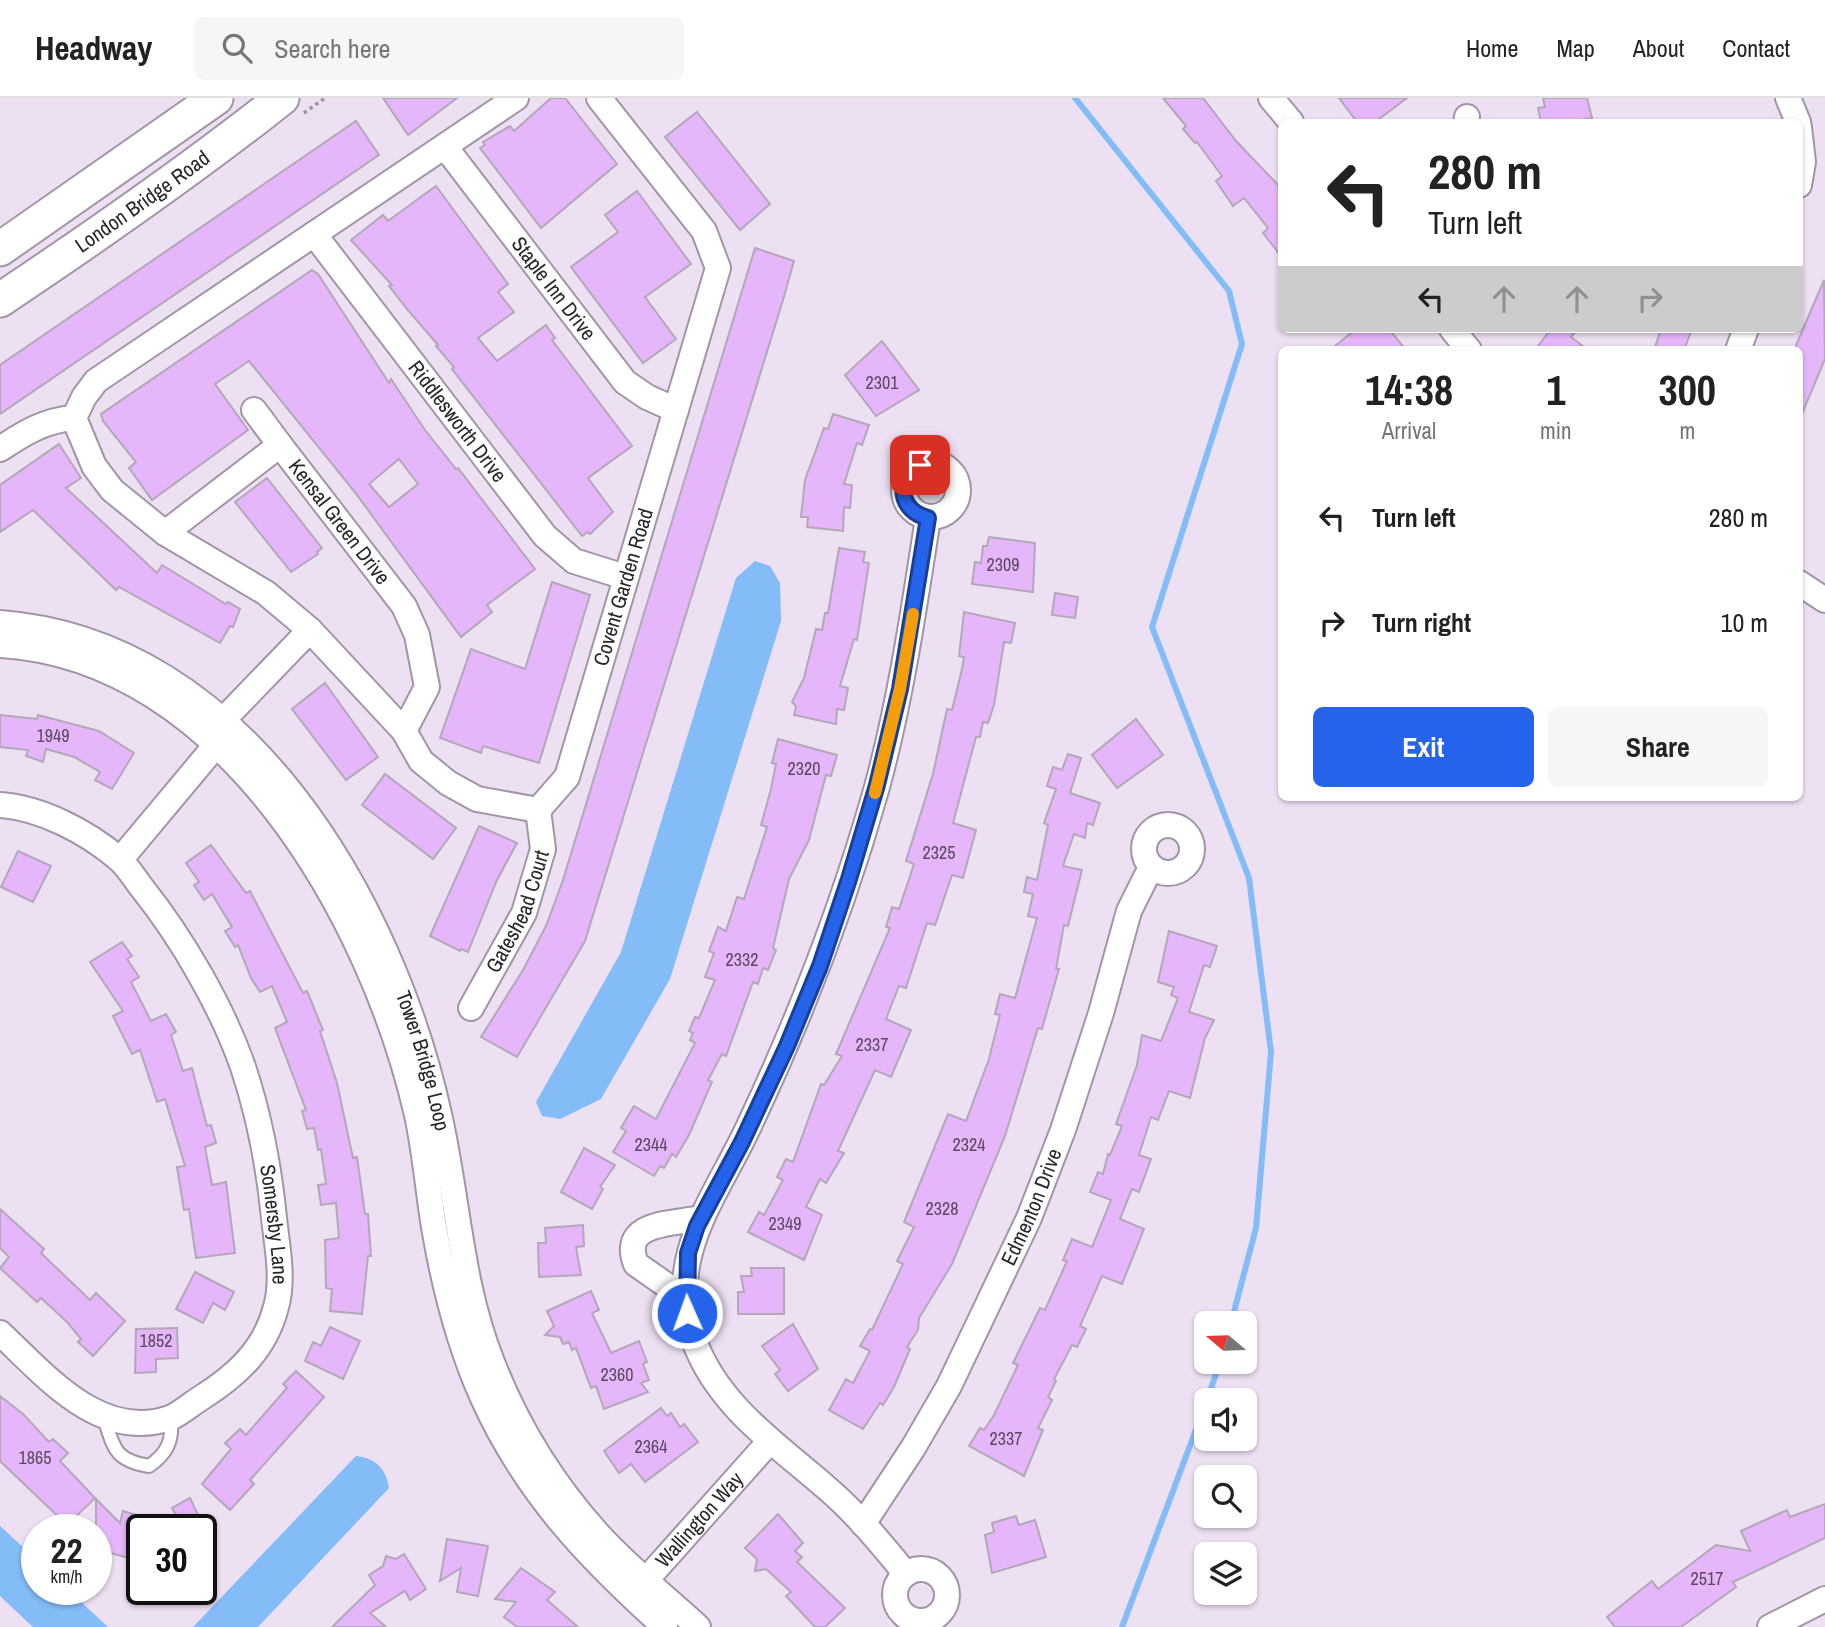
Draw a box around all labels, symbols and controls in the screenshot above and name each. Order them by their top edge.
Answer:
search box [194,17,684,80]
text: Headway [35,26,152,70]
icon: search [218,29,256,67]
text: Search here [274,31,390,66]
text: Home [1466,32,1518,64]
text: Map [1556,32,1595,64]
text: About [1633,32,1684,64]
text: Contact [1722,32,1790,64]
text: 280 m [1428,138,1542,204]
street label: London Bridge Road [69,143,215,259]
icon: left [1313,147,1404,238]
text: Turn left [1428,201,1522,244]
street label: Staple Inn Drive [505,230,603,346]
icon: left [1412,280,1450,318]
icon: ahead [1485,280,1523,318]
icon: ahead [1558,280,1596,318]
icon: right [1631,280,1669,318]
street label: Riddlesworth Drive [402,354,514,488]
text: 14:38 [1365,362,1453,418]
text: 1 [1546,362,1565,418]
text: 300 [1659,362,1716,418]
house number: 2301 [866,370,899,395]
text: Arrival [1382,415,1436,446]
text: min [1540,415,1572,446]
text: m [1679,415,1695,446]
pin [890,435,950,495]
icon: arrive [901,446,939,484]
street label: Kensal Green Drive [282,453,397,590]
icon: left [1313,499,1351,537]
text: Turn left [1372,500,1456,535]
text: 280 m [1709,500,1768,535]
street label: Covent Garden Road [586,505,660,669]
house number: 2309 [987,552,1019,577]
icon: right [1313,604,1351,642]
text: Turn right [1372,605,1471,640]
text: 10 m [1721,605,1768,640]
button: Exit [1313,707,1534,787]
button: Share [1548,707,1768,787]
house number: 1949 [37,723,69,748]
house number: 2320 [788,756,820,781]
house number: 2325 [923,840,955,865]
street label: Gateshead Court [479,846,556,978]
house number: 2332 [726,947,758,972]
street label: Tower Bridge Loop [389,986,457,1133]
house number: 2337 [856,1032,888,1057]
house number: 2344 [635,1132,667,1157]
house number: 2324 [953,1132,985,1157]
street label: Edmenton Drive [994,1144,1069,1270]
street label: Somersby Lane [253,1162,295,1285]
house number: 2328 [926,1196,958,1221]
house number: 2349 [769,1211,801,1236]
position arrow [650,1276,724,1350]
north arrow [1194,1311,1256,1374]
map controls [1194,1311,1257,1605]
house number: 1852 [140,1328,172,1353]
house number: 2360 [601,1362,633,1387]
button: sound [1194,1388,1257,1451]
house number: 2337 [990,1426,1022,1451]
house number: 2364 [635,1434,667,1459]
house number: 1865 [19,1445,51,1470]
street label: Wallington Way [649,1465,750,1574]
button: search [1194,1465,1257,1528]
speed limit sign: 30 [126,1514,217,1605]
text: 22 [51,1527,82,1574]
button: layers [1194,1542,1257,1605]
text: km/h [51,1564,83,1589]
house number: 2517 [1691,1566,1723,1591]

